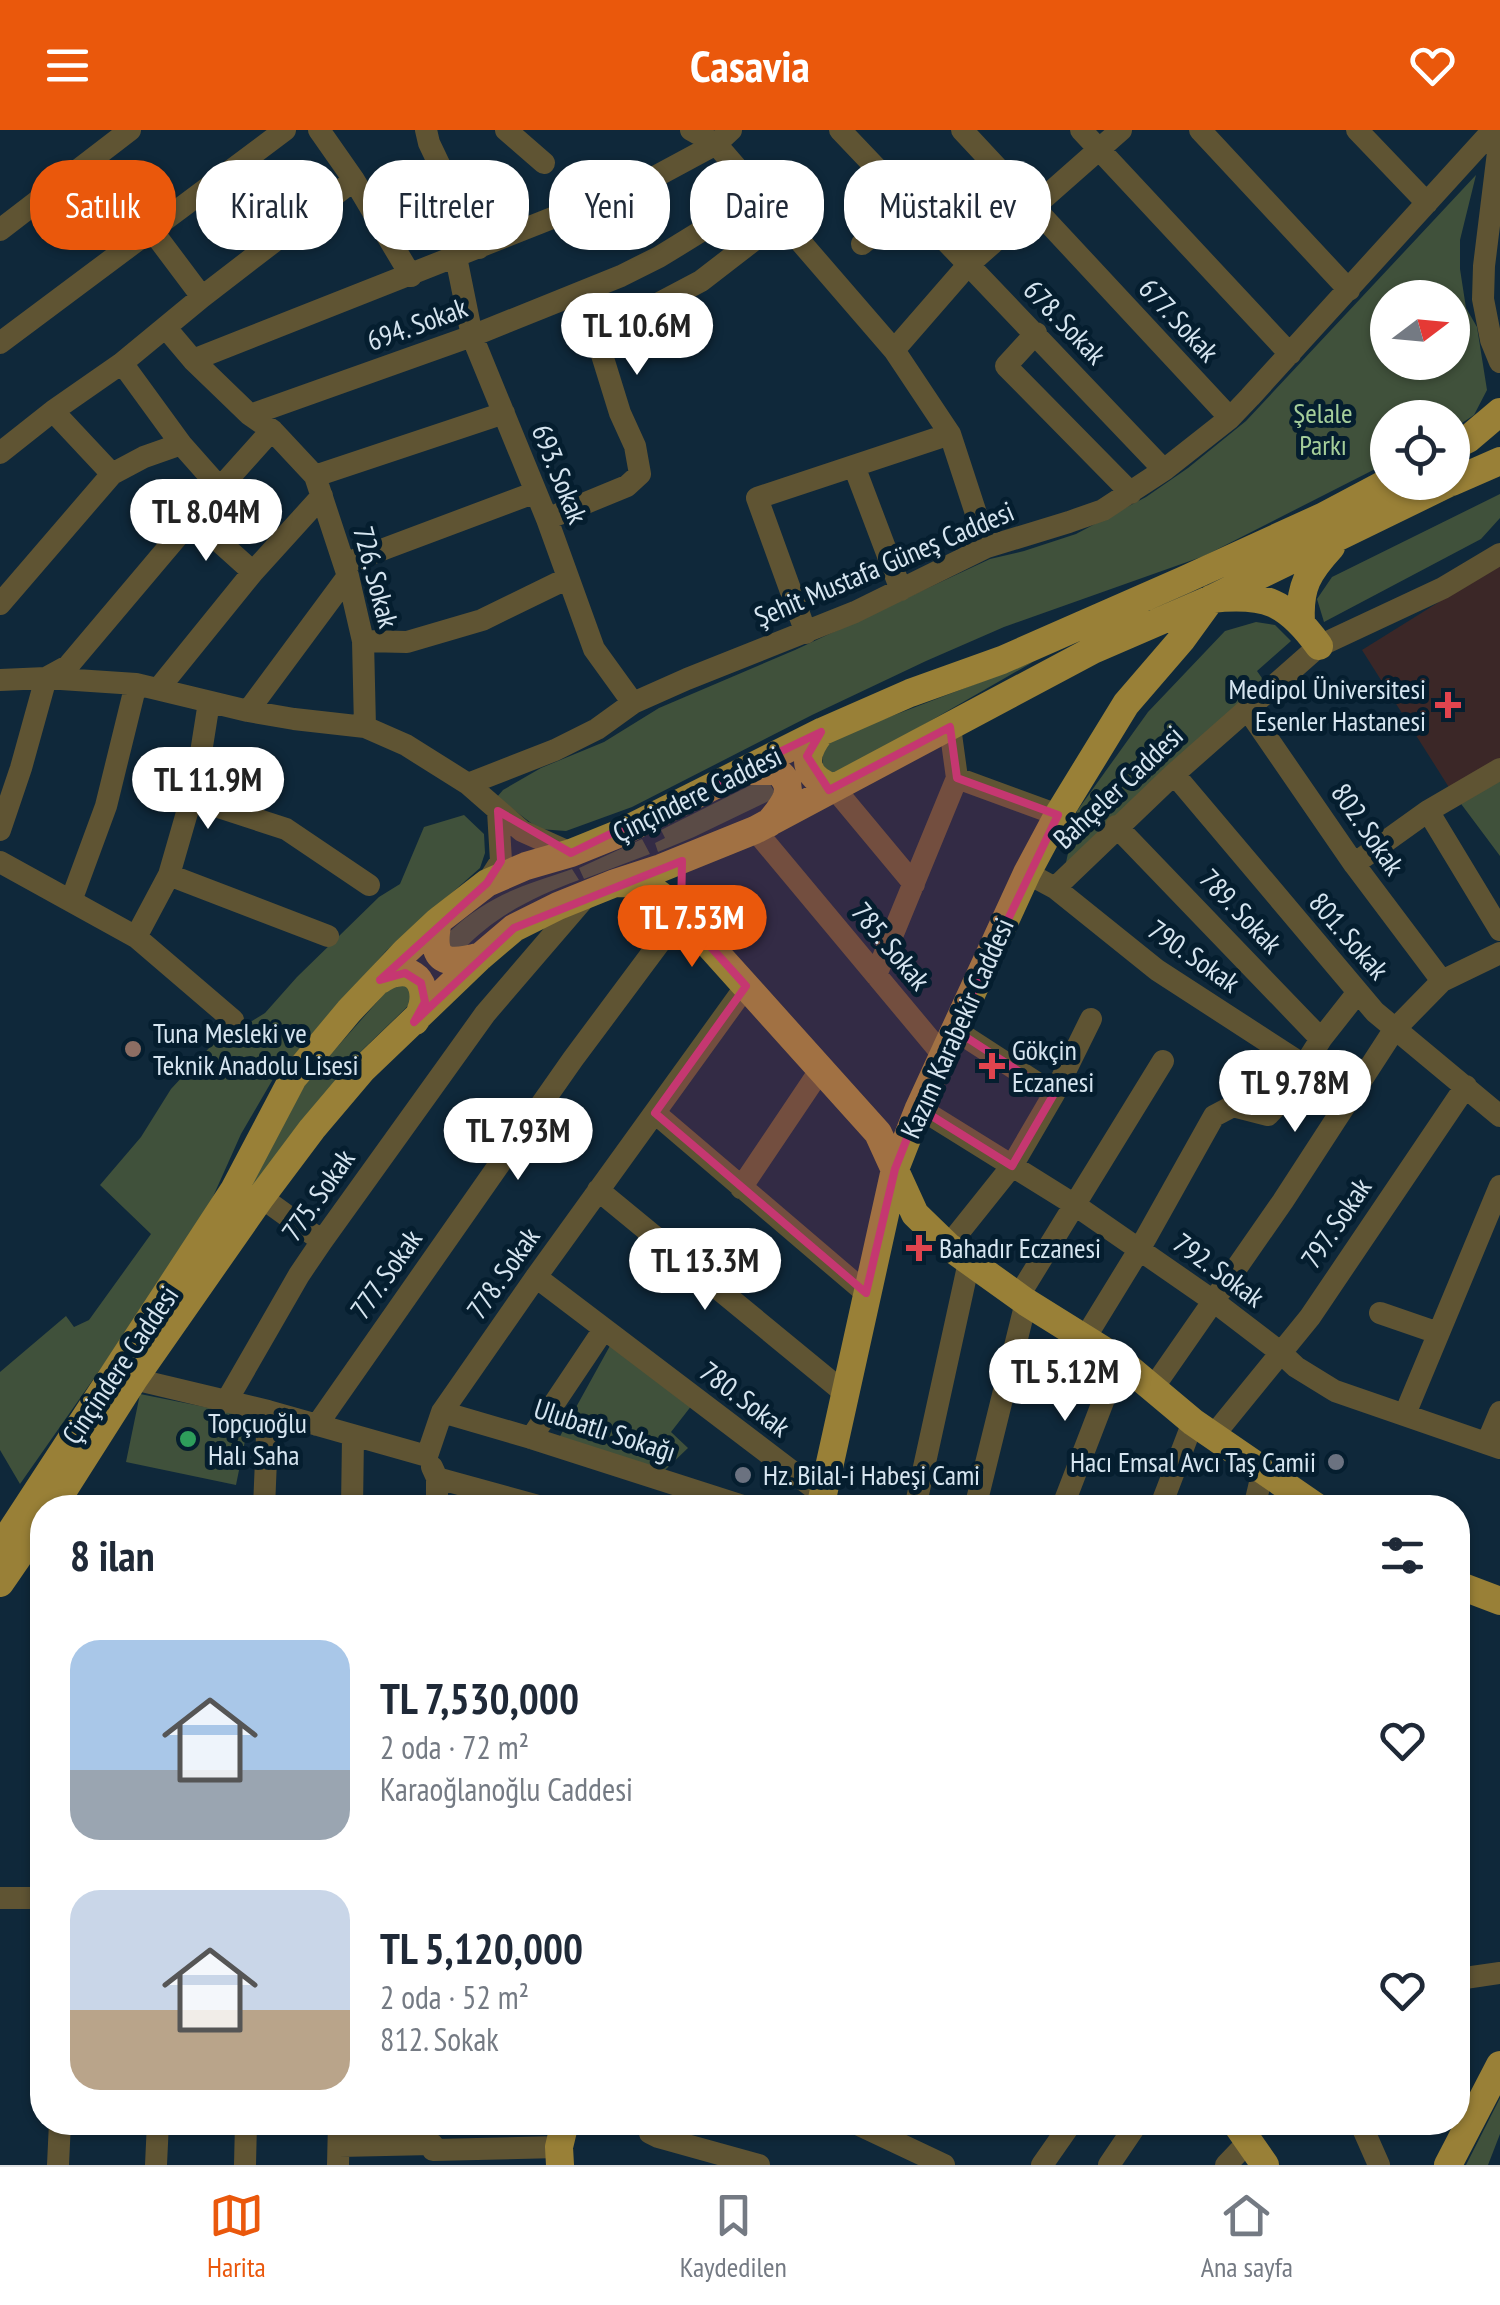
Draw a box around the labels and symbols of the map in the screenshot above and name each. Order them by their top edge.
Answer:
street label: 677. Sokak [1131,270,1228,369]
street label: 678. Sokak [1016,271,1115,372]
north arrow [1370,280,1470,380]
street label: 694. Sokak [362,288,472,359]
pin: TL 10.6M [534,293,740,378]
park label: Şelale Parkı [1293,394,1353,463]
street label: 693. Sokak [524,419,597,529]
pin: TL 8.04M [103,479,309,564]
street label: Şehit Mustafa Güneş Caddesi [748,492,1019,635]
street label: 726. Sokak [345,522,408,632]
place label: Medipol Üniversitesi Esenler Hastanesi [1228,670,1426,739]
marker: Medipol Üniversitesi Esenler Hastanesi [1435,692,1461,718]
street label: Bahçeler Caddesi [1045,717,1190,856]
street label: Çinçindere Caddesi [606,737,787,850]
pin: TL 11.9M [105,747,311,832]
street label: 802. Sokak [1323,776,1413,882]
street label: 789. Sokak [1192,860,1291,961]
street label: 801. Sokak [1301,884,1398,987]
pin: TL 7.53M [589,885,795,970]
street label: 785. Sokak [844,894,939,997]
street label: 790. Sokak [1141,911,1248,1001]
street label: Kazım Karabekir Caddesi [891,912,1022,1144]
place label: Tuna Mesleki ve Teknik Anadolu Lisesi [153,1014,359,1083]
place label: Gökçin Eczanesi [1012,1031,1094,1100]
marker: Tuna Mesleki ve Teknik Anadolu Lisesi [122,1038,144,1060]
pin: TL 9.78M [1192,1050,1398,1135]
marker: Gökçin Eczanesi [981,1055,1003,1077]
pin: TL 7.93M [415,1098,621,1183]
street label: 775. Sokak [273,1141,363,1248]
street label: 797. Sokak [1292,1170,1379,1275]
street label: 778. Sokak [458,1219,548,1326]
street label: 777. Sokak [341,1221,430,1326]
street label: 792. Sokak [1166,1224,1272,1315]
pin: TL 13.3M [602,1228,808,1313]
place label: Bahadır Eczanesi [939,1229,1101,1266]
marker: Bahadır Eczanesi [908,1237,930,1259]
street label: Çinçindere Caddesi [53,1278,186,1451]
pin: TL 5.12M [962,1339,1168,1424]
street label: 780. Sokak [693,1353,798,1445]
street label: Ulubatlı Sokağı [529,1389,681,1470]
place label: Topçuoğlu Halı Saha [208,1404,307,1473]
marker: Topçuoğlu Halı Saha [177,1428,199,1450]
place label: Hacı Emsal Avcı Taş Camii [1070,1443,1316,1480]
marker: Hacı Emsal Avcı Taş Camii [1325,1451,1347,1473]
place label: Hz. Bilal-i Habeşi Cami [763,1456,980,1493]
marker: Hz. Bilal-i Habeşi Cami [732,1464,754,1486]

